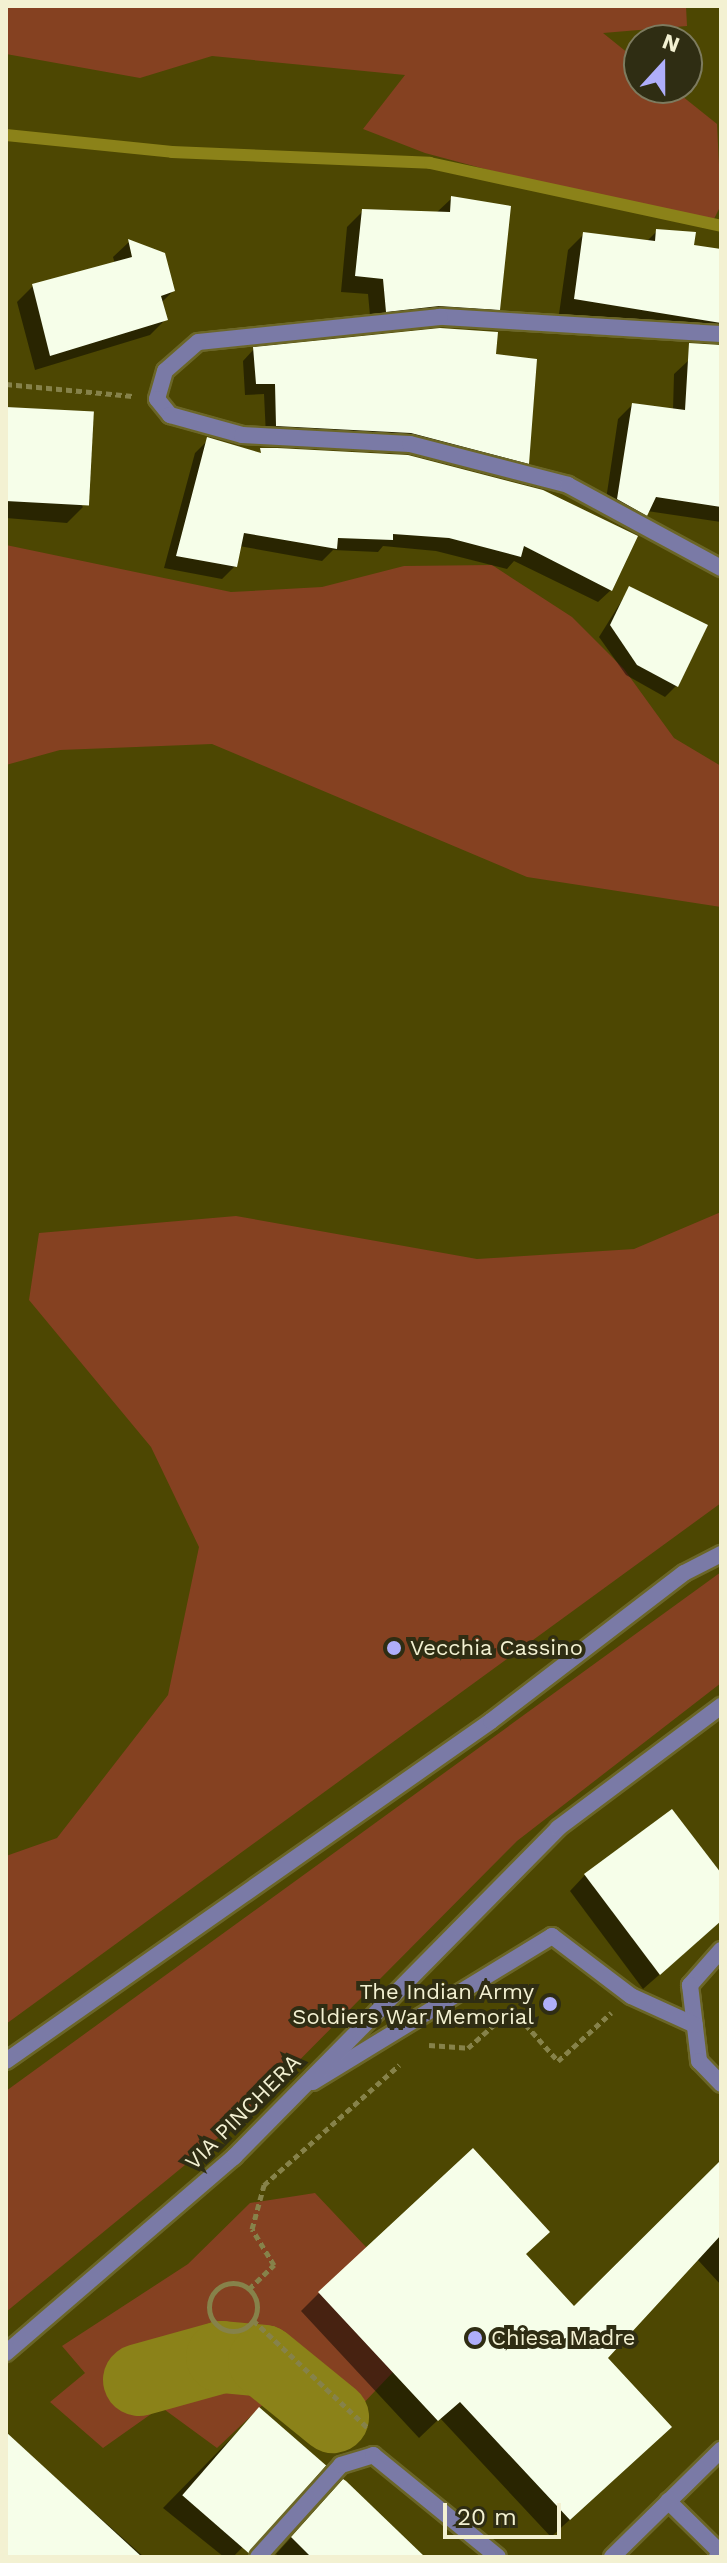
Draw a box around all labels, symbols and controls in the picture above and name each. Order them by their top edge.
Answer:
north arrow [623,24,703,104]
text: N [659,28,683,58]
place label: Vecchia Cassino [410,1635,583,1661]
marker: Vecchia Cassino [385,1639,403,1657]
place label: The Indian Army Soldiers War Memorial [291,1978,534,2030]
marker: The Indian Army Soldiers War Memorial [541,1995,559,2013]
street label: VIA PINCHERA [179,2048,307,2176]
place label: Chiesa Madre [491,2325,636,2351]
marker: Chiesa Madre [466,2329,484,2347]
scale bar [447,2487,565,2537]
text: 20 m [457,2503,517,2531]

